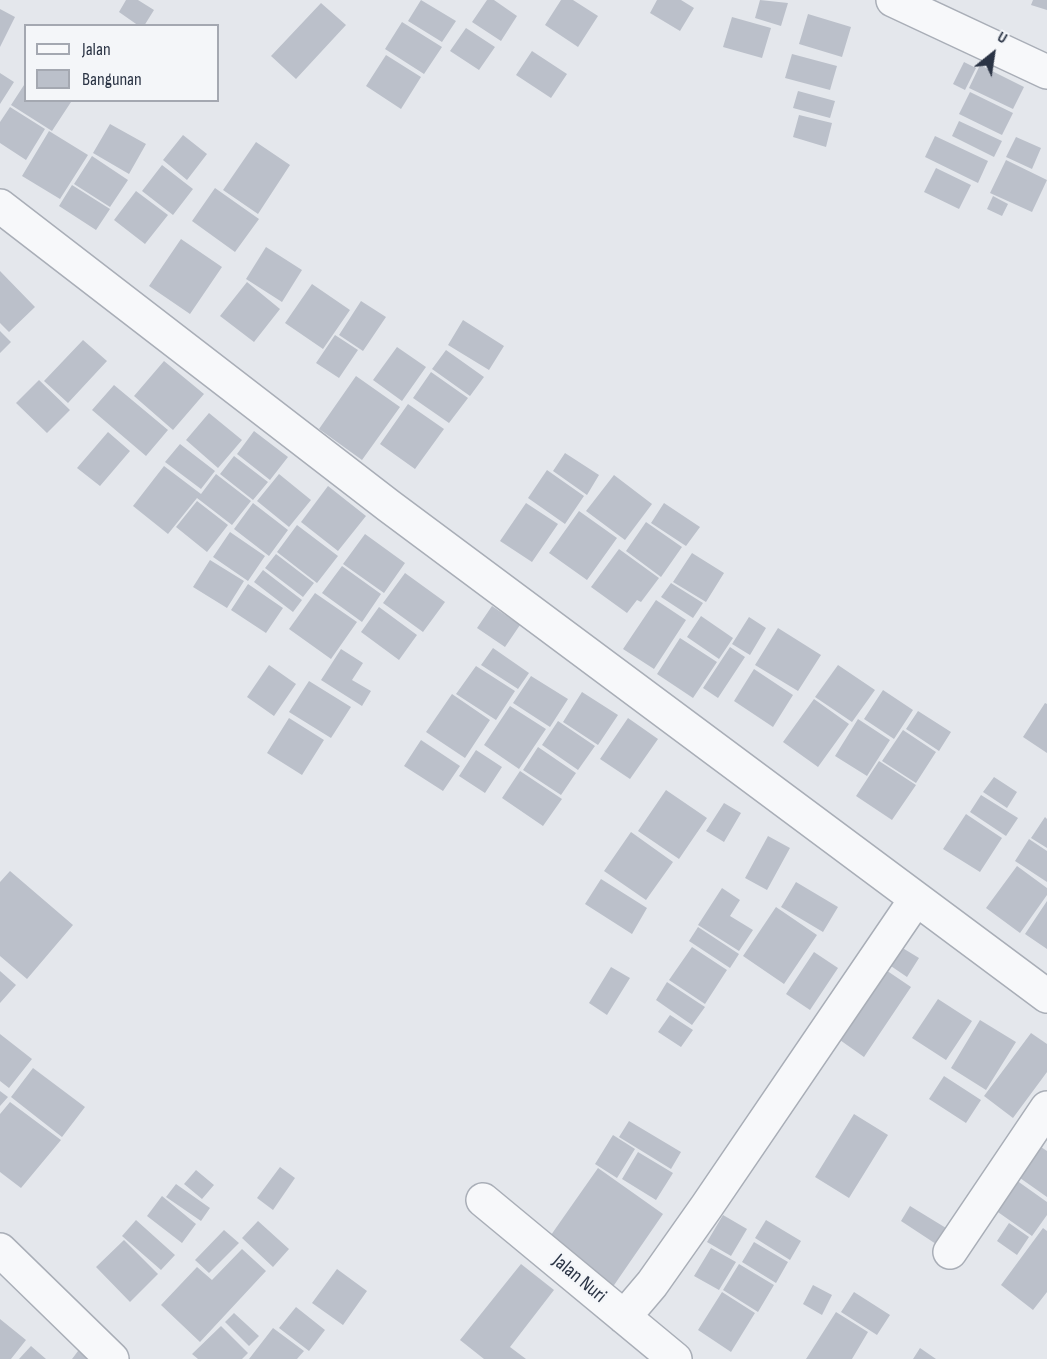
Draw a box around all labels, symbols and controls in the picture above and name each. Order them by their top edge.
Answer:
legend [24,24,219,102]
north arrow [963,24,1023,84]
text: U [994,28,1011,48]
text: Jalan [82,39,111,60]
text: Bangunan [82,69,142,90]
street label: Jalan Nuri [547,1250,611,1308]

